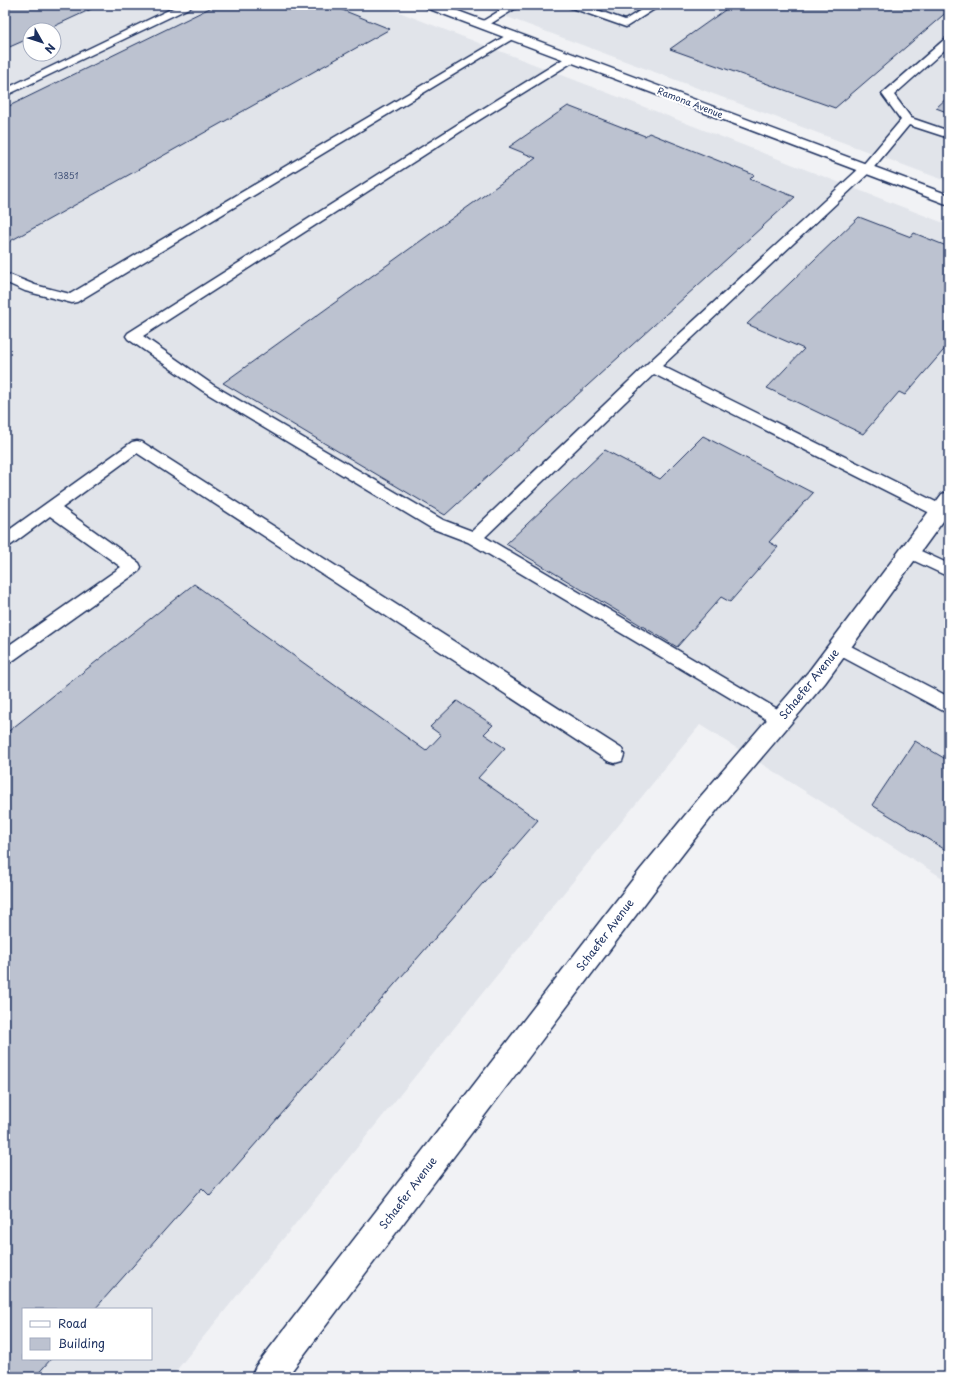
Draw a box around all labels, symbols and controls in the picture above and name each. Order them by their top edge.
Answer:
north arrow [22,22,62,62]
text: N [41,40,60,58]
street label: Ramona Avenue [655,83,725,121]
house number: 13851 [54,168,78,182]
street label: Schaefer Avenue [775,645,843,723]
street label: Schaefer Avenue [572,895,638,975]
street label: Schaefer Avenue [375,1153,441,1233]
legend [22,1308,152,1360]
text: Road [58,1314,87,1332]
text: Building [58,1334,105,1352]

